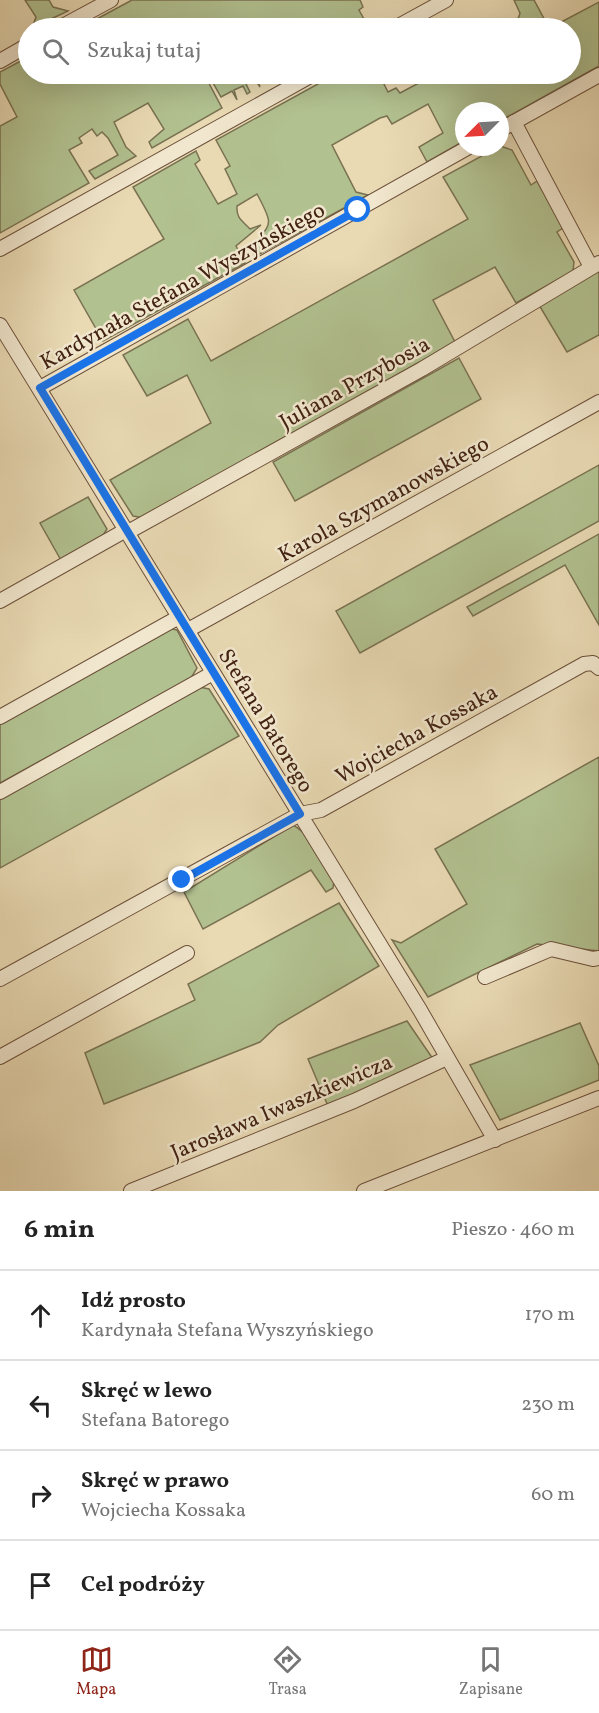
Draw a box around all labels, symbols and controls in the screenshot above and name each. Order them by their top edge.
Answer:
search box [18,18,581,84]
icon: search [39,35,72,68]
text: Szukaj tutaj [87,36,201,67]
north arrow [455,102,509,156]
street label: Kardynała Stefana Wyszyńskiego [35,196,331,379]
route start [344,196,370,222]
street label: Juliana Przybosia [274,330,436,438]
street label: Karola Szymanowskiego [273,429,495,571]
street label: Stefana Batorego [210,643,320,799]
street label: Wojciecha Kossaka [330,678,504,793]
route end [168,866,194,892]
street label: Jarosława Iwaszkiewicza [166,1047,398,1169]
text: 6 min [24,1212,95,1248]
text: Pieszo · 460 m [451,1216,575,1244]
text: Idź prosto [81,1286,186,1317]
icon: ahead [24,1299,57,1332]
text: 170 m [525,1301,575,1329]
text: Kardynała Stefana Wyszyńskiego [81,1317,374,1345]
text: Skręć w lewo [81,1376,212,1407]
icon: left [24,1389,57,1422]
text: 230 m [521,1391,575,1419]
text: Stefana Batorego [81,1407,229,1435]
text: Skręć w prawo [81,1466,229,1497]
icon: right [24,1479,57,1512]
text: 60 m [531,1481,575,1509]
text: Wojciecha Kossaka [81,1497,246,1525]
icon: arrive [24,1569,57,1602]
text: Cel podróży [81,1570,205,1601]
tab: Mapa [76,1643,116,1701]
tab: Trasa [268,1643,307,1701]
tab: Zapisane [459,1643,523,1701]

